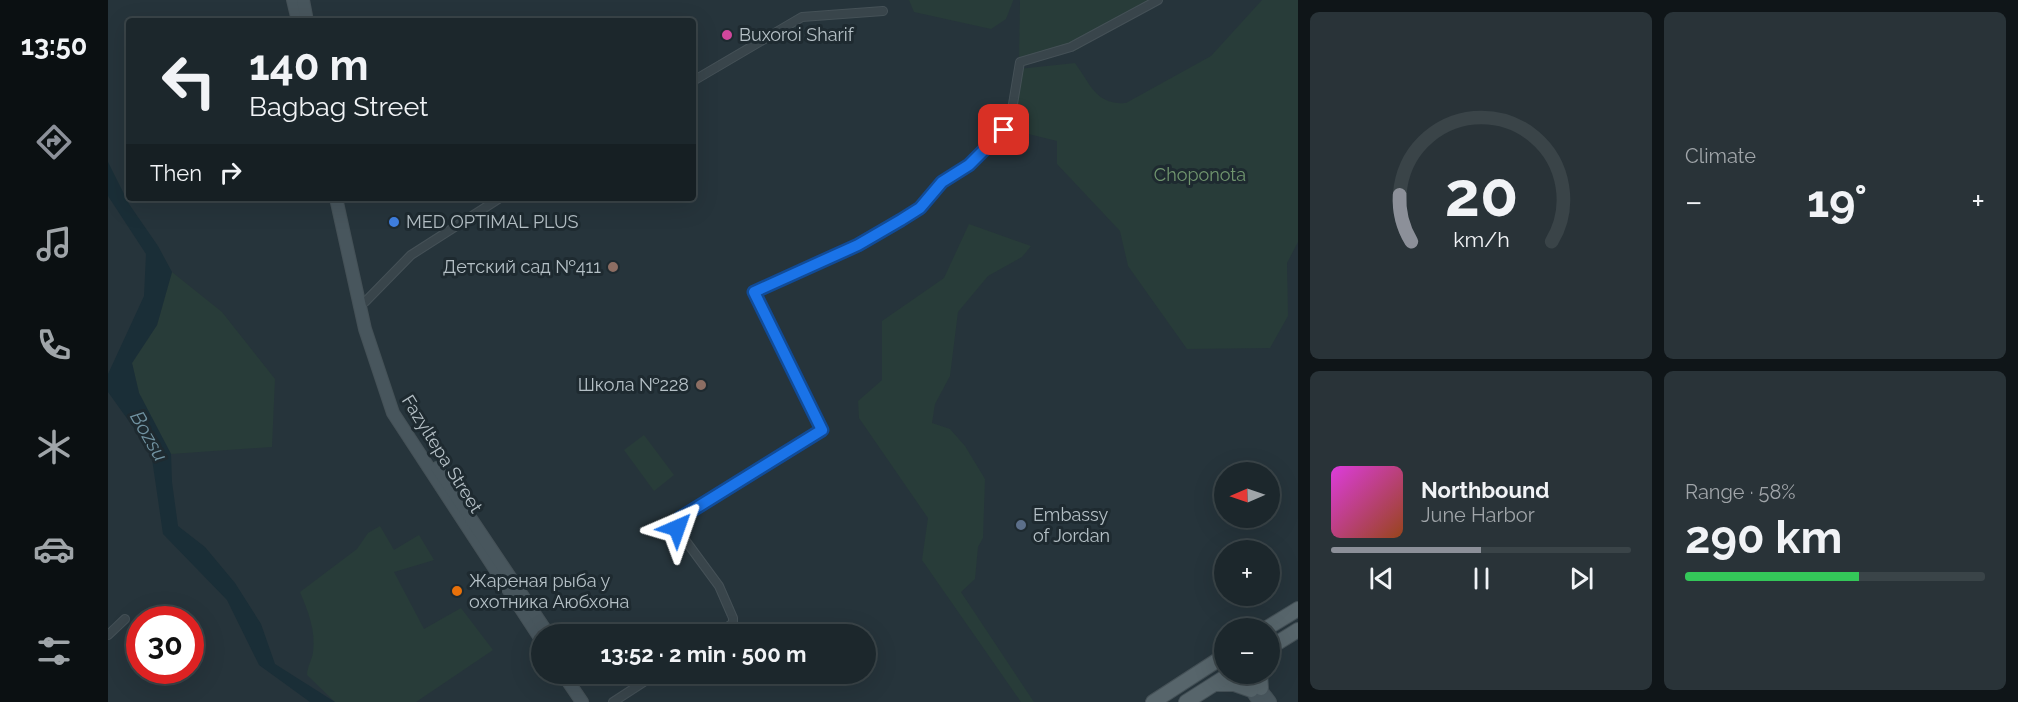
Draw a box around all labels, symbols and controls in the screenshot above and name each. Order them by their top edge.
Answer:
place label: Buxoroi Sharif [739,24,855,45]
marker: Buxoroi Sharif [720,28,734,42]
text: 13:50 [21,30,87,61]
text: 140 m [249,41,369,90]
icon: left [150,42,228,120]
text: Bagbag Street [249,91,428,122]
pin [978,104,1029,155]
icon: arrive [987,113,1020,146]
icon: directions [33,121,75,163]
text: Climate [1685,144,1756,168]
icon: right [214,156,247,189]
text: 20 [1444,157,1518,231]
text: Then [150,160,202,186]
park label: Choponota [1154,164,1246,185]
text: 19° [1807,175,1867,228]
text: − [1685,182,1703,221]
text: + [1971,182,1985,221]
place label: MED OPTIMAL PLUS [406,211,579,232]
marker: MED OPTIMAL PLUS [387,215,401,229]
icon: music [33,223,75,265]
text: km/h [1453,228,1509,253]
place label: Детский сад №411 [443,256,601,277]
marker: Детский сад №411 [606,260,620,274]
icon: phone [33,324,75,366]
place label: Школа №228 [578,374,689,395]
marker: Школа №228 [694,378,708,392]
street label: Fazyltepa Street [398,391,487,516]
water label: Bozsu [125,407,173,465]
icon: climate [33,426,75,468]
north arrow [1214,462,1280,528]
map controls [1214,462,1280,684]
text: Northbound [1421,477,1550,503]
text: Range · 58% [1685,480,1796,504]
position arrow [645,496,709,560]
text: June Harbor [1421,503,1535,527]
place label: Embassy of Jordan [1033,504,1110,546]
text: 290 km [1685,511,1842,564]
marker: Embassy of Jordan [1014,518,1028,532]
icon: car [33,528,75,570]
button: + [1214,540,1280,606]
icon: previous [1365,562,1398,595]
icon: pause [1465,562,1498,595]
icon: next [1565,562,1598,595]
place label: Жареная рыба у охотника Аюбхона [469,570,629,612]
marker: Жареная рыба у охотника Аюбхона [450,584,464,598]
speed limit sign: 30 [126,606,204,684]
button: − [1214,618,1280,684]
icon: filters [33,630,75,672]
text: 13:52 · 2 min · 500 m [600,641,807,667]

